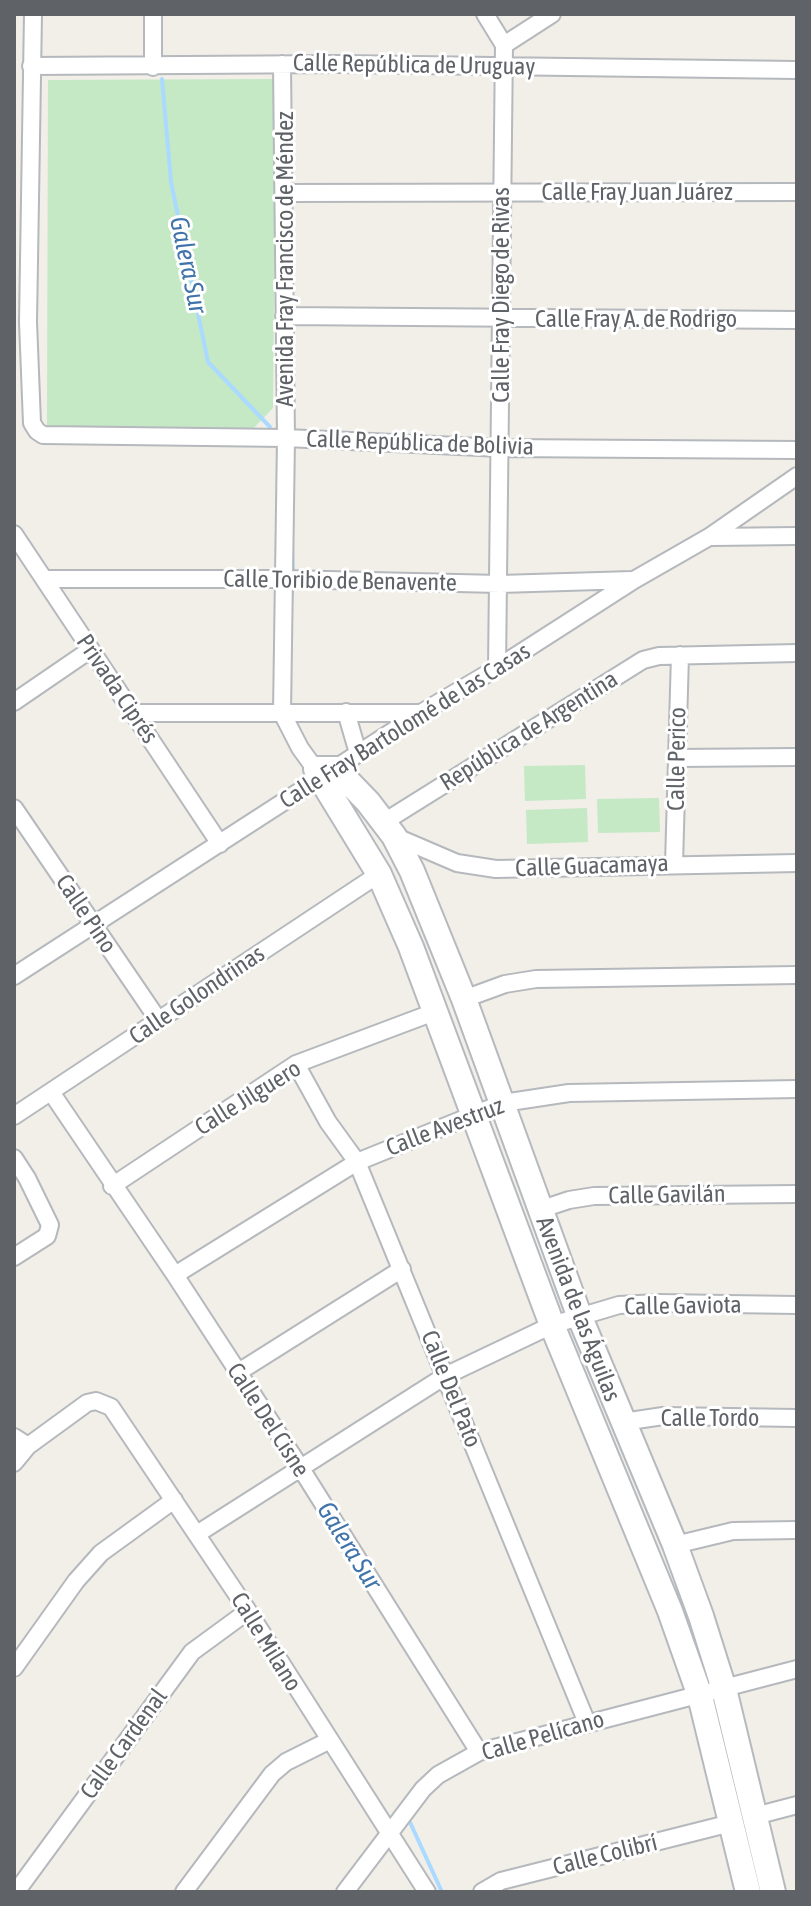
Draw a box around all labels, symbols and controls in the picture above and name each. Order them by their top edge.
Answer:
street label: Calle República de Uruguay [293,48,535,82]
street label: Avenida Fray Francisco de Méndez [271,111,299,407]
street label: Calle Fray Juan Juárez [541,178,733,206]
street label: Calle Fray Diego de Rivas [487,187,515,403]
water label: Galera Sur [163,214,213,316]
street label: Calle Fray A. de Rodrigo [535,305,737,333]
street label: Calle República de Bolivia [306,425,534,461]
street label: Calle Toribio de Benavente [223,565,457,597]
street label: Privada Ciprés [70,629,164,749]
street label: Calle Fray Bartolomé de las Casas [274,637,536,815]
street label: República de Argentina [435,665,623,797]
street label: Calle Perico [662,707,692,811]
street label: Calle Guacamaya [515,849,669,883]
street label: Calle Pino [49,869,123,959]
street label: Calle Golondrinas [124,939,270,1051]
street label: Calle Jilguero [190,1054,306,1142]
street label: Calle Avestruz [382,1091,508,1163]
street label: Calle Gavilán [608,1180,726,1210]
street label: Avenida de las Águilas [530,1213,626,1405]
street label: Calle Gaviota [624,1291,742,1321]
street label: Calle Del Pato [415,1327,487,1451]
street label: Calle Del Cisne [221,1358,315,1482]
street label: Calle Tordo [661,1404,759,1432]
water label: Galera Sur [310,1496,388,1596]
street label: Calle Milano [224,1587,308,1697]
street label: Calle Cardenal [74,1683,174,1805]
street label: Calle Pelícano [479,1705,607,1767]
street label: Calle Colibrí [550,1828,660,1882]

